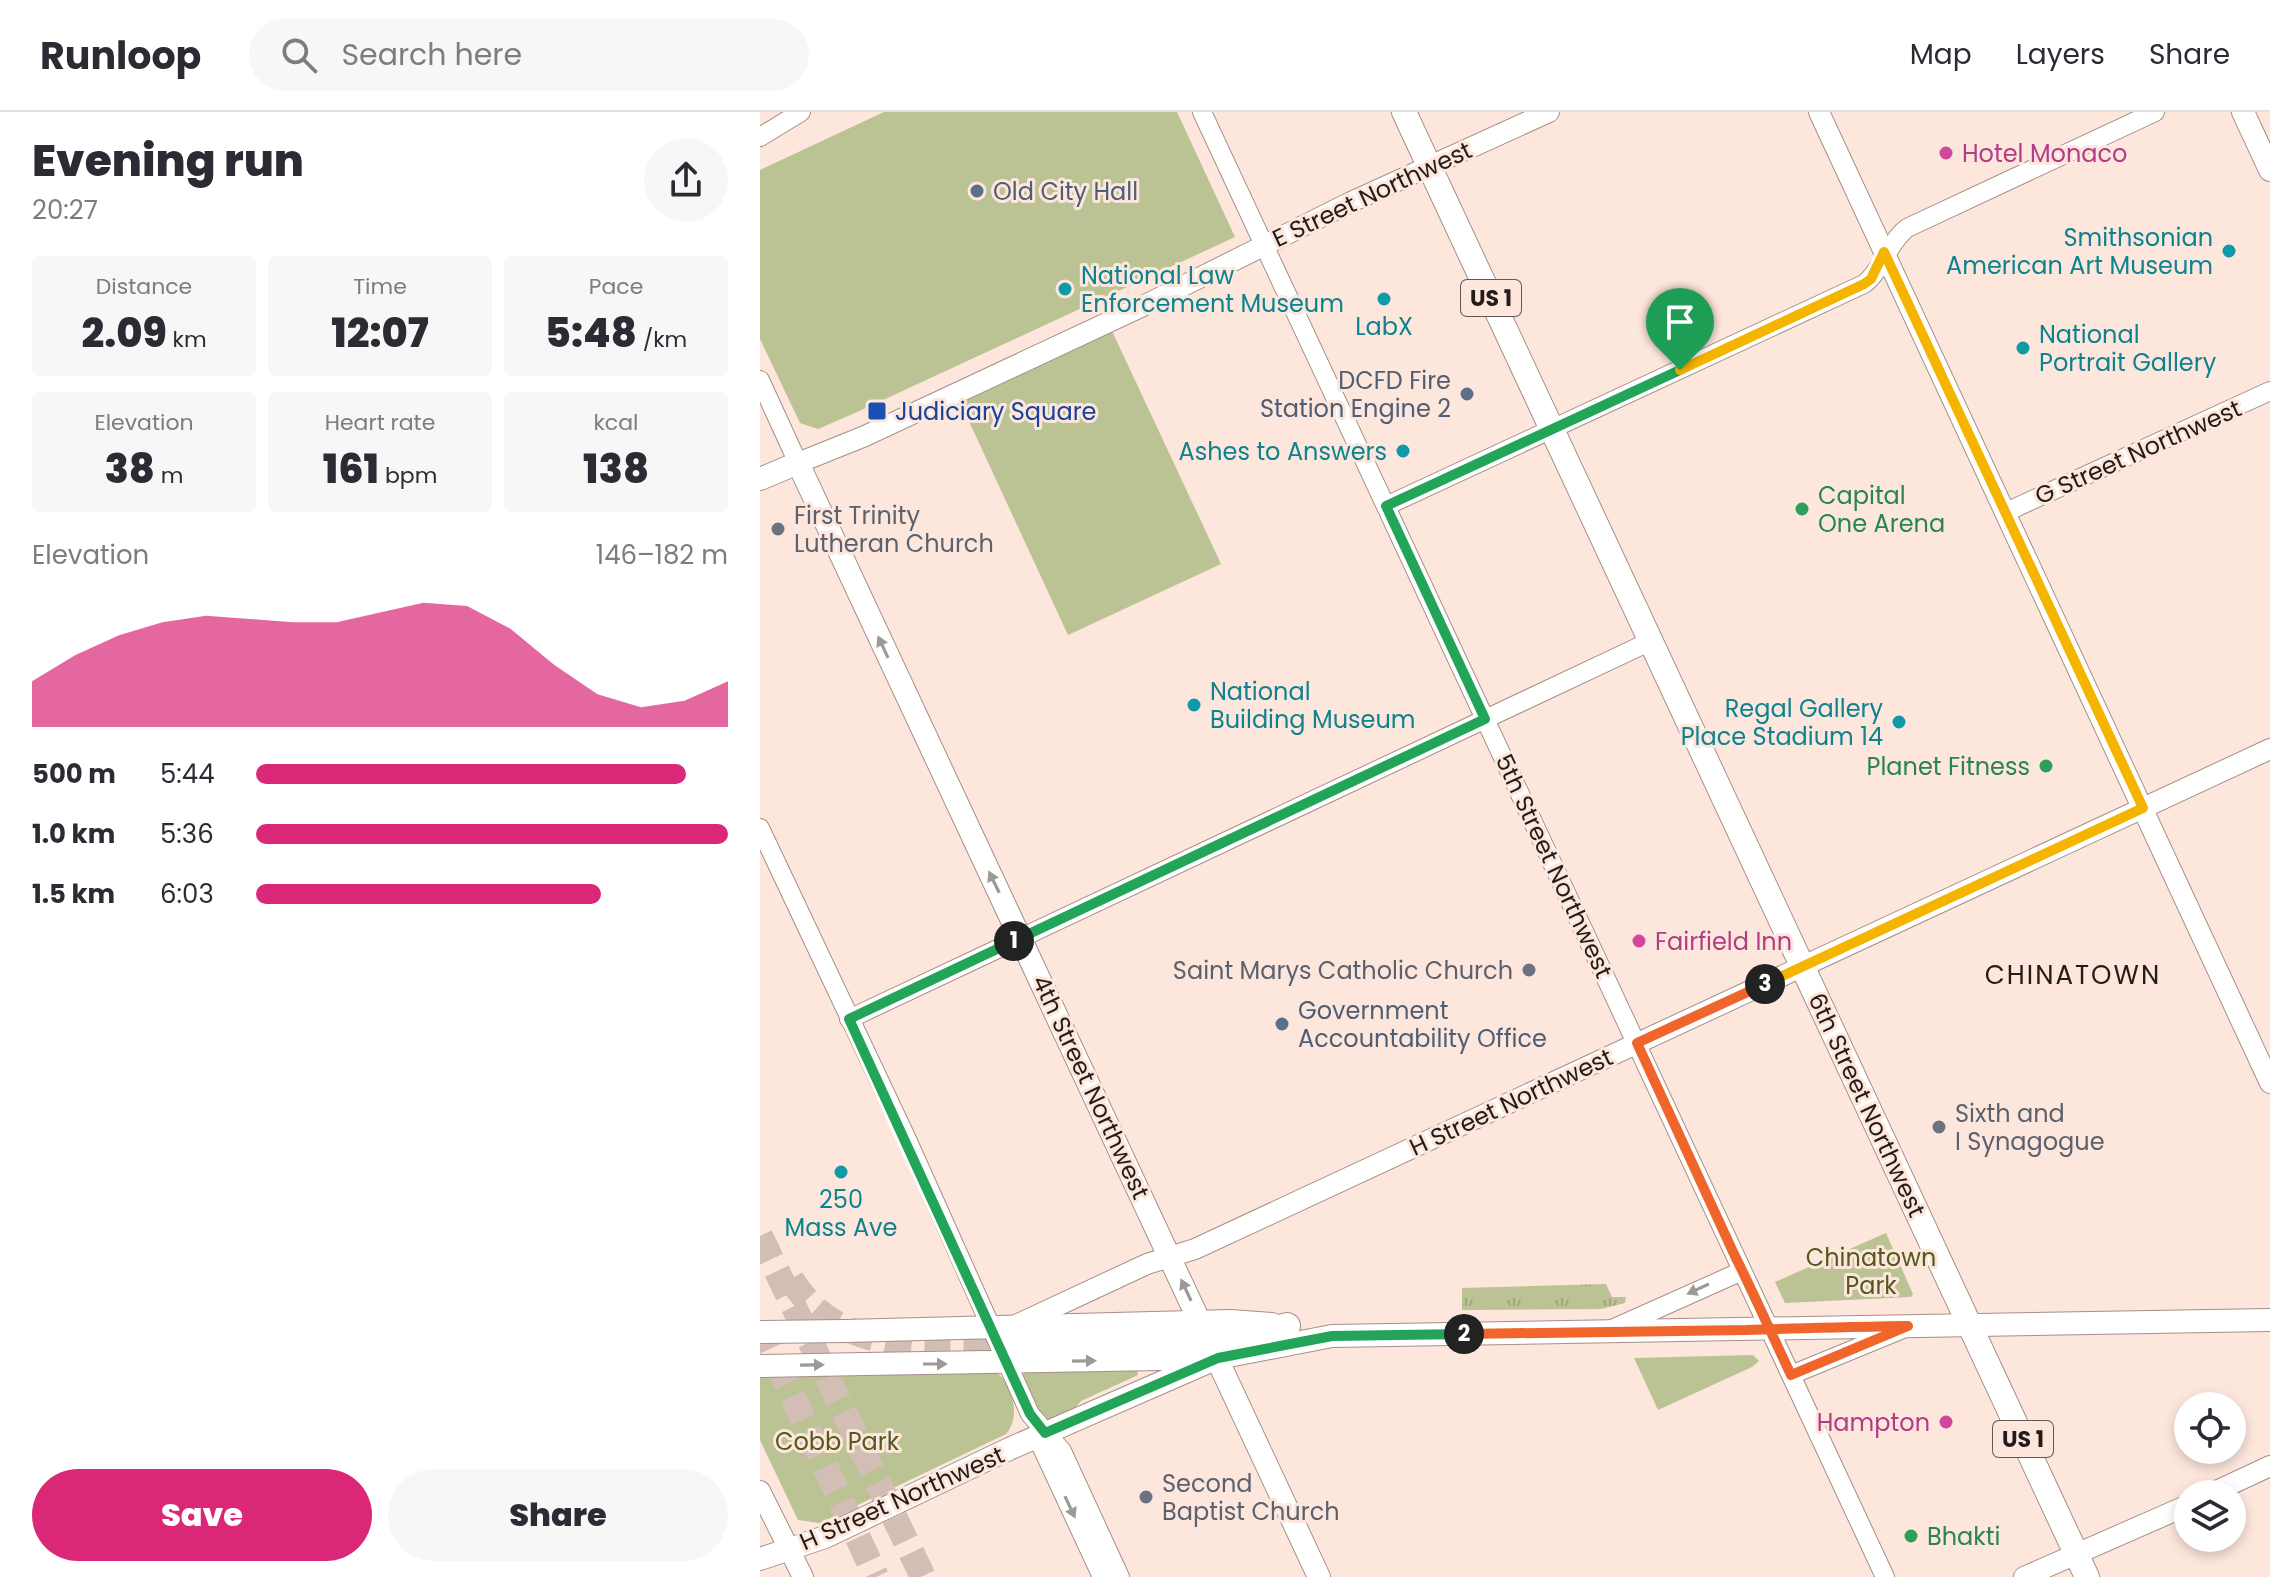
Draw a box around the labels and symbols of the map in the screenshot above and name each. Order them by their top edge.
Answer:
street label: E Street Northwest [1267,133,1477,255]
place label: Hotel Monaco [1962,137,2127,170]
marker: Hotel Monaco [1937,144,1955,162]
place label: Old City Hall [993,175,1138,208]
marker: Old City Hall [968,182,986,200]
place label: Smithsonian American Art Museum [1946,221,2213,282]
marker: Smithsonian American Art Museum [2220,242,2238,260]
place label: National Law Enforcement Museum [1081,259,1344,320]
marker: National Law Enforcement Museum [1056,280,1074,298]
road number: US 1 [1461,280,1521,316]
pin [1646,288,1714,370]
marker: LabX [1375,290,1393,308]
place label: LabX [1355,310,1413,343]
place label: National Portrait Gallery [2039,318,2217,379]
marker: National Portrait Gallery [2014,339,2032,357]
place label: DCFD Fire Station Engine 2 [1260,364,1451,425]
marker: DCFD Fire Station Engine 2 [1458,385,1476,403]
street label: G Street Northwest [2029,392,2247,512]
place label: Judiciary Square [895,395,1097,428]
marker: Judiciary Square [866,400,888,422]
place label: Ashes to Answers [1179,435,1387,468]
marker: Ashes to Answers [1394,442,1412,460]
place label: Capital One Arena [1818,479,1945,540]
place label: First Trinity Lutheran Church [794,499,994,560]
marker: Capital One Arena [1793,500,1811,518]
marker: First Trinity Lutheran Church [769,520,787,538]
one-way arrow [876,635,890,659]
place label: National Building Museum [1210,675,1416,736]
place label: Regal Gallery Place Stadium 14 [1681,692,1883,753]
marker: National Building Museum [1185,696,1203,714]
marker: Regal Gallery Place Stadium 14 [1890,713,1908,731]
street label: 5th Street Northwest [1488,749,1620,983]
place label: Planet Fitness [1867,750,2030,783]
marker: Planet Fitness [2037,757,2055,775]
one-way arrow [987,871,1001,894]
pin: 1 [994,921,1034,961]
place label: Fairfield Inn [1655,925,1792,958]
marker: Fairfield Inn [1630,932,1648,950]
place label: Saint Marys Catholic Church [1173,954,1513,987]
district label: CHINATOWN [1985,957,2161,993]
marker: Saint Marys Catholic Church [1520,961,1538,979]
pin: 3 [1745,964,1785,1004]
street label: 4th Street Northwest [1025,970,1157,1204]
street label: 6th Street Northwest [1801,988,1933,1222]
place label: Government Accountability Office [1298,994,1547,1055]
marker: Government Accountability Office [1273,1015,1291,1033]
street label: H Street Northwest [1404,1040,1618,1164]
place label: Sixth and I Synagogue [1955,1097,2105,1158]
marker: Sixth and I Synagogue [1930,1118,1948,1136]
marker: 250 Mass Ave [832,1163,850,1181]
place label: 250 Mass Ave [785,1183,897,1244]
park label: Chinatown Park [1806,1241,1936,1302]
one-way arrow [1179,1278,1193,1302]
one-way arrow [1686,1282,1709,1296]
pin: 2 [1444,1314,1484,1354]
one-way arrow [1072,1355,1097,1367]
one-way arrow [923,1358,948,1370]
one-way arrow [800,1359,825,1371]
place label: Hampton [1817,1406,1930,1439]
marker: Hampton [1937,1413,1955,1431]
road number: US 1 [1993,1421,2053,1457]
park label: Cobb Park [775,1425,900,1458]
street label: H Street Northwest [794,1438,1010,1558]
place label: Second Baptist Church [1162,1467,1340,1528]
marker: Second Baptist Church [1137,1488,1155,1506]
one-way arrow [1063,1495,1077,1519]
place label: Bhakti [1927,1520,2000,1553]
marker: Bhakti [1902,1527,1920,1545]

